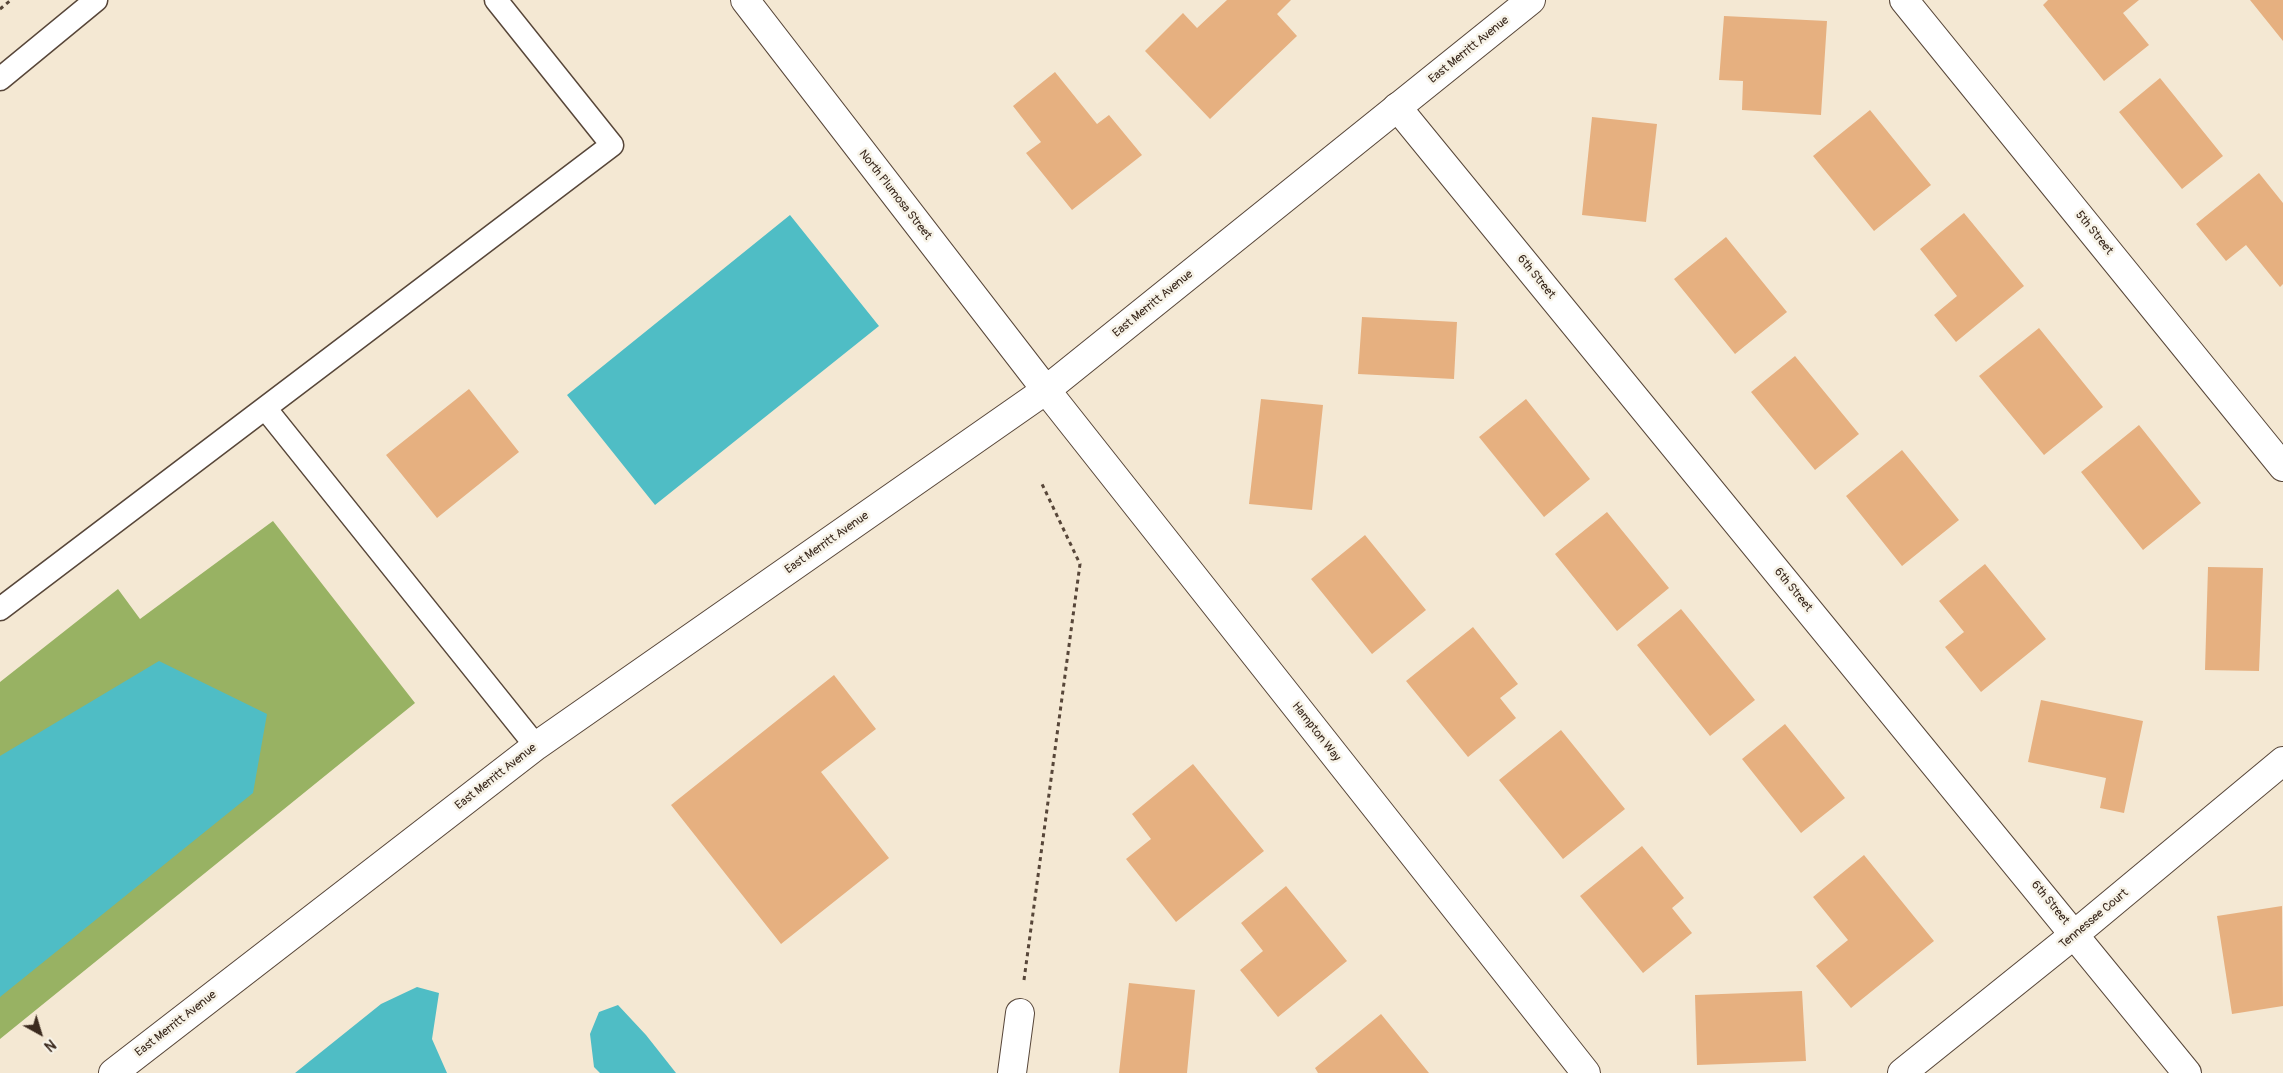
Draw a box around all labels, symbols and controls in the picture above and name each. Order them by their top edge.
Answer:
street label: East Merritt Avenue [1426,13,1512,87]
street label: North Plumosa Street [855,147,935,243]
street label: 5th Street [2072,208,2116,258]
street label: 6th Street [1514,252,1558,302]
street label: East Merritt Avenue [1110,267,1196,341]
street label: East Merritt Avenue [782,509,872,577]
street label: 6th Street [1771,565,1815,615]
street label: Hampton Way [1288,700,1344,764]
street label: East Merritt Avenue [453,741,539,813]
street label: 6th Street [2028,878,2072,928]
street label: Tennessee Court [2057,886,2131,952]
street label: East Merritt Avenue [133,988,219,1060]
north arrow [15,1008,65,1058]
text: N [41,1035,59,1055]

